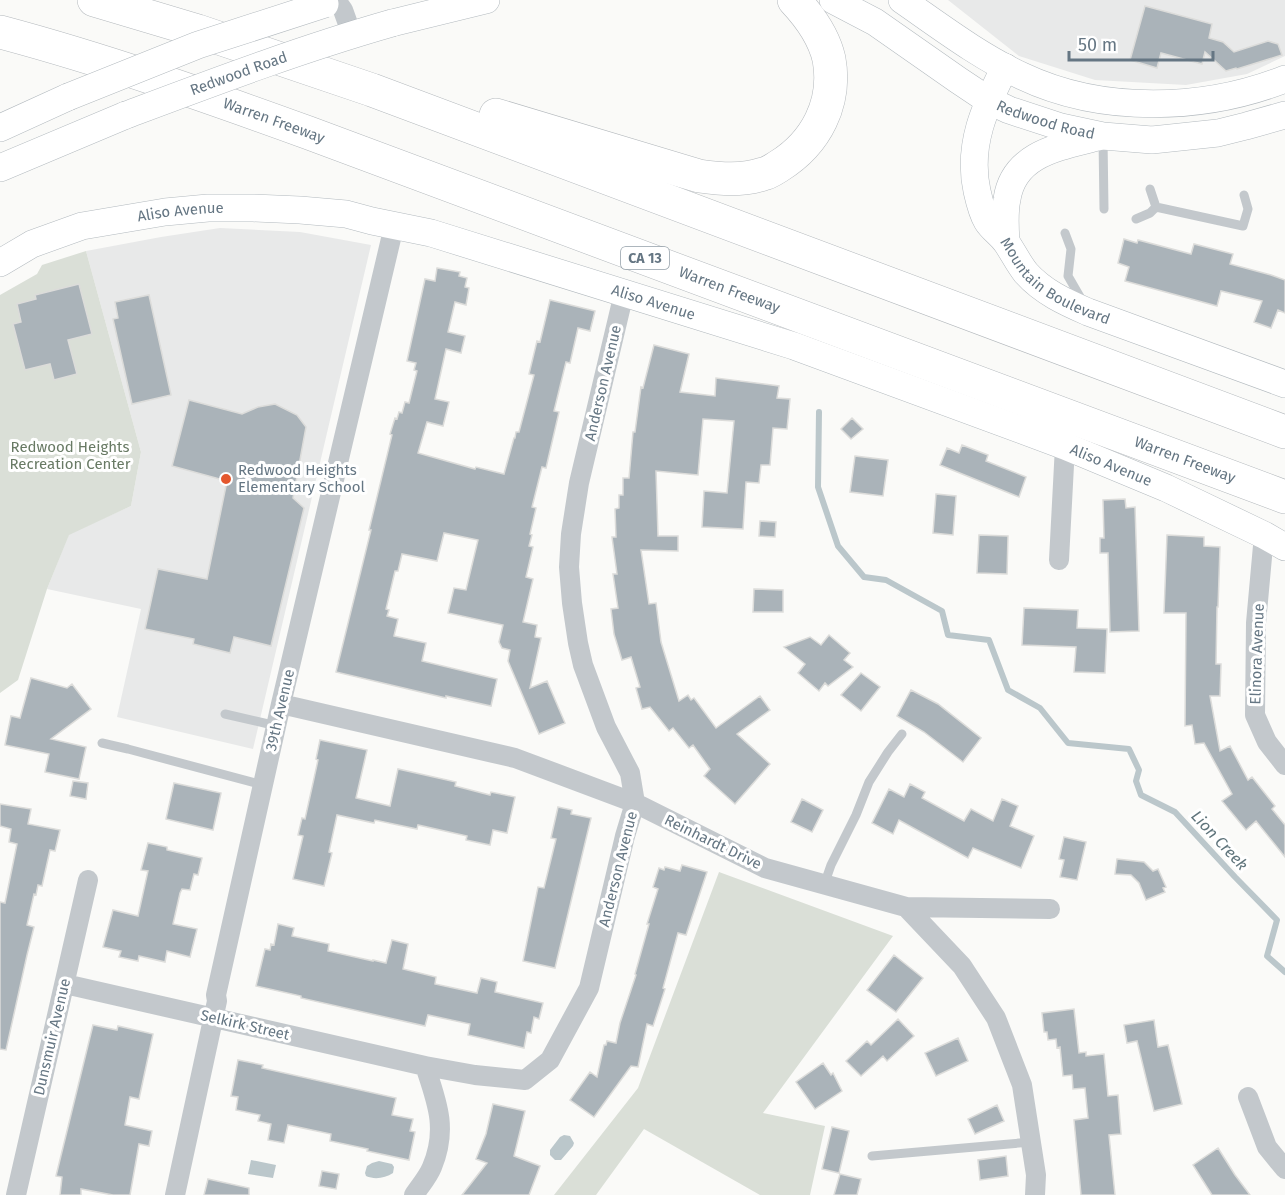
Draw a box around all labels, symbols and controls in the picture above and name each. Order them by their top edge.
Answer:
scale bar [1069,24,1213,62]
text: 50 m [1078,34,1117,56]
street label: Redwood Road [188,48,290,99]
street label: Warren Freeway [221,94,328,147]
street label: Redwood Road [993,96,1096,143]
street label: Aliso Avenue [136,199,224,226]
street label: Mountain Boulevard [997,234,1113,328]
road number: CA 13 [621,247,669,269]
street label: Warren Freeway [676,263,783,317]
street label: Aliso Avenue [609,281,698,324]
street label: Anderson Avenue [581,323,625,443]
street label: Warren Freeway [1132,433,1239,487]
park label: Redwood Heights Recreation Center [9,438,131,473]
street label: Aliso Avenue [1068,440,1155,490]
place label: Redwood Heights Elementary School [238,461,366,496]
marker: Redwood Heights Elementary School [219,472,233,486]
street label: Elinora Avenue [1246,603,1268,705]
street label: 39th Avenue [262,667,298,753]
water label: Lion Creek [1187,807,1252,874]
street label: Anderson Avenue [595,809,641,929]
street label: Reinhardt Drive [661,811,765,873]
street label: Dunsmuir Avenue [30,977,74,1097]
street label: Selkirk Street [199,1006,292,1044]

